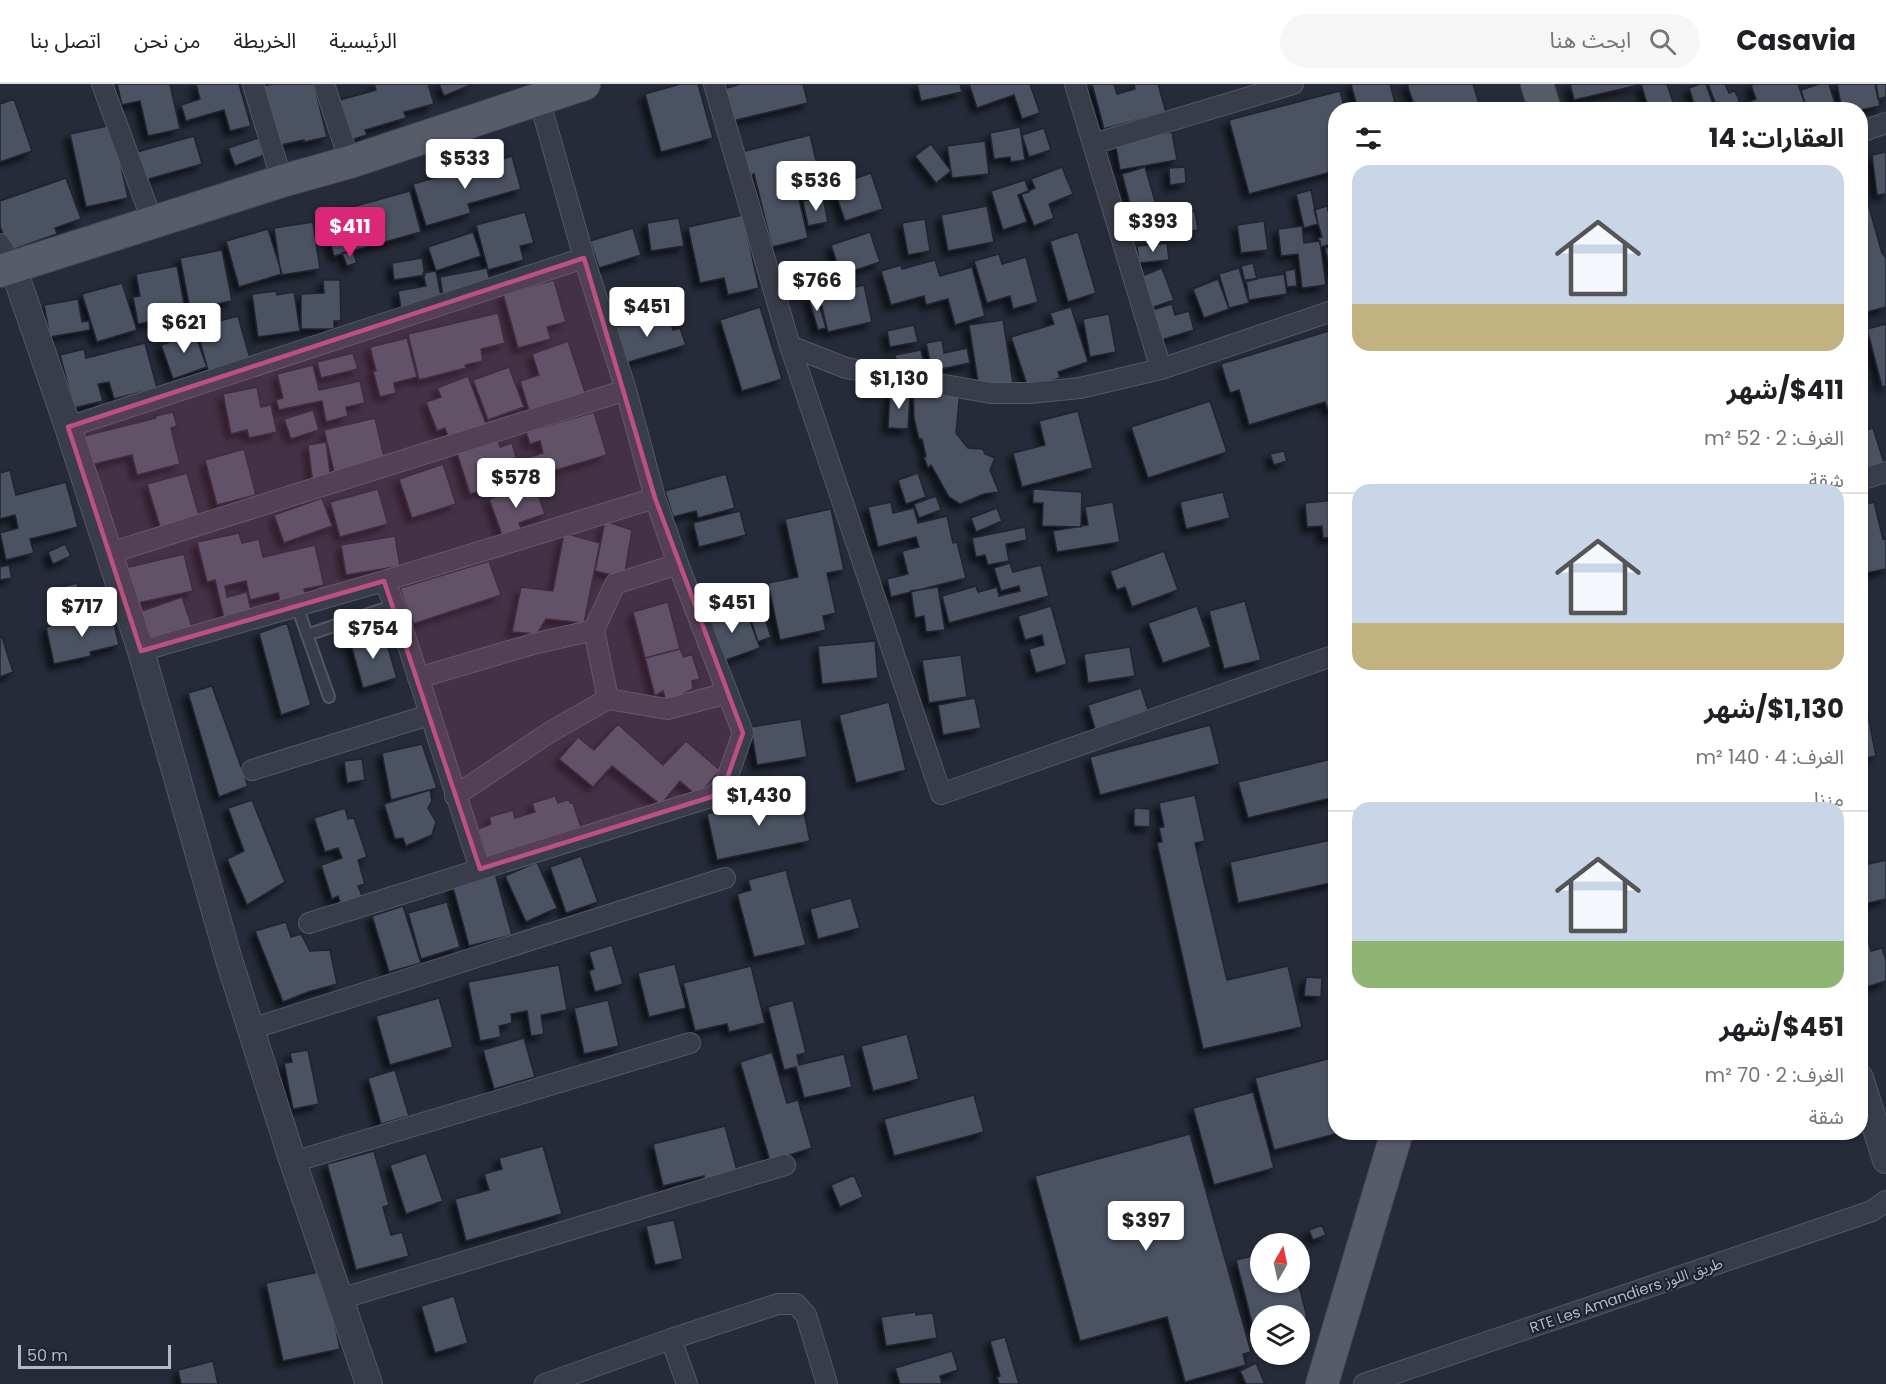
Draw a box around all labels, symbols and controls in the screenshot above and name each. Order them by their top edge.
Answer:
search box [1280,14,1700,68]
text: Casavia [1736,21,1856,60]
text: ابحث هنا [1550,25,1631,56]
icon: search [1646,25,1679,58]
text: اتصل بنا [30,26,101,55]
text: من نحن [134,26,200,55]
text: الخريطة [233,26,296,55]
text: الرئيسية [329,26,397,55]
text: العقارات: 14 [1709,120,1844,156]
icon: filters [1352,122,1385,155]
pin: $533 [429,139,501,190]
text: $533 [440,144,490,172]
pin: $536 [780,161,852,212]
text: $536 [791,166,842,194]
pin: $393 [1117,202,1189,253]
icon: home [1544,204,1652,312]
pin: $411 [314,207,386,258]
text: $393 [1128,207,1178,235]
text: $411 [329,212,371,240]
pin: $766 [781,261,853,312]
text: $766 [792,266,842,294]
pin: $451 [611,287,683,338]
text: $451 [623,292,671,320]
pin: $621 [148,303,220,354]
text: $621 [162,308,206,336]
pin: $1,130 [850,359,948,410]
text: $1,130 [869,364,929,392]
text: $411/شهر [1727,372,1844,408]
text: الغرف: 2 · 52 m² [1704,424,1844,452]
pin: $578 [480,458,552,509]
text: $578 [491,463,541,491]
text: شقة [1809,466,1844,494]
icon: home [1544,523,1652,631]
pin: $451 [696,583,768,634]
pin: $717 [46,587,118,638]
text: $451 [708,588,756,616]
text: $717 [61,592,103,620]
pin: $754 [337,609,409,660]
text: $754 [348,614,398,642]
text: $1,130/شهر [1704,691,1844,727]
text: الغرف: 4 · 140 m² [1695,743,1844,771]
pin: $1,430 [710,776,808,827]
text: $1,430 [726,781,792,809]
text: منزل [1805,785,1844,813]
icon: home [1544,841,1652,949]
text: $451/شهر [1720,1009,1844,1045]
text: الغرف: 2 · 70 m² [1705,1061,1844,1089]
text: شقة [1809,1103,1844,1131]
pin: $397 [1110,1201,1182,1252]
text: $397 [1122,1206,1170,1234]
north arrow [1250,1233,1310,1293]
map controls [1250,1233,1310,1365]
street label: RTE Les Amandiers طريق اللوز [1527,1252,1725,1338]
button: layers [1250,1305,1310,1365]
scale bar [18,1342,171,1370]
text: 50 m [27,1344,68,1367]

